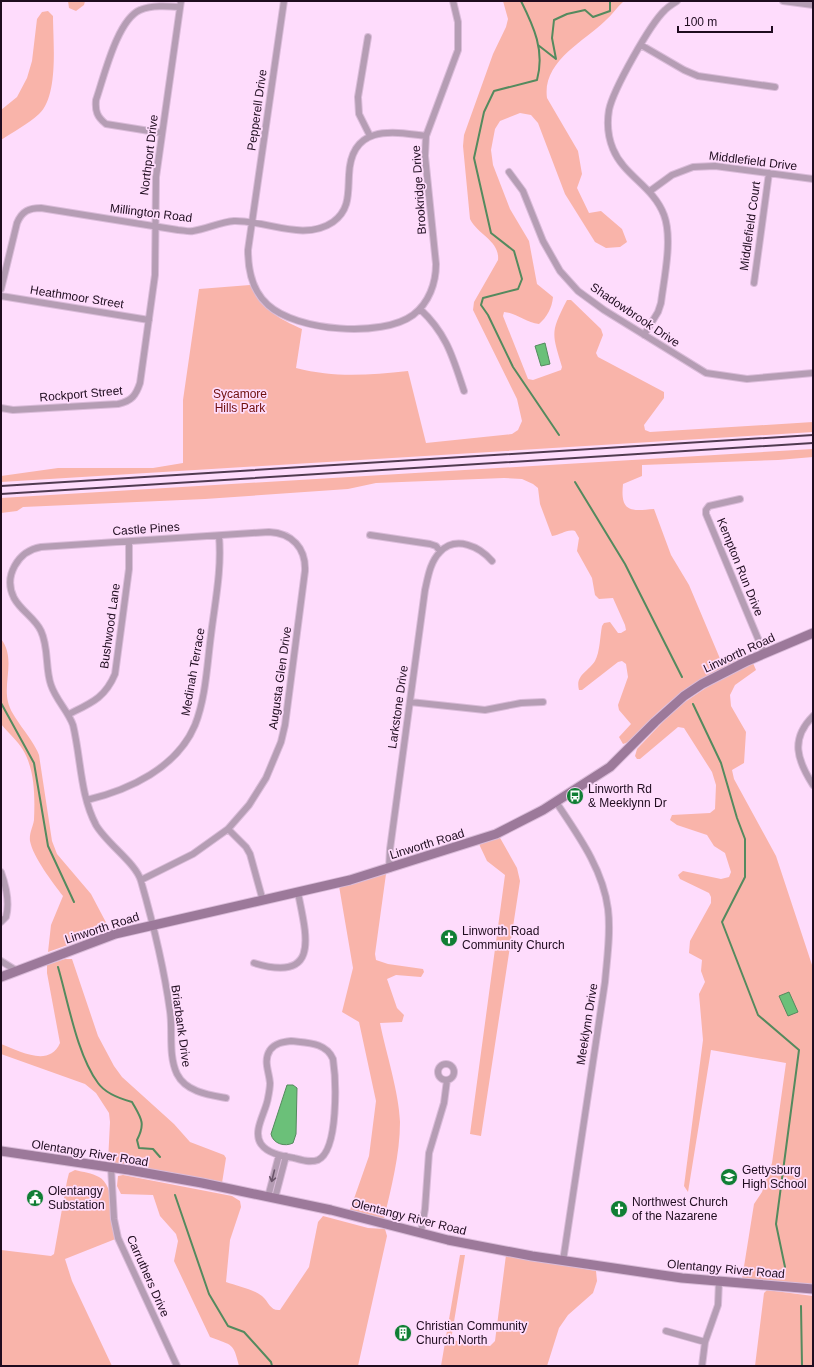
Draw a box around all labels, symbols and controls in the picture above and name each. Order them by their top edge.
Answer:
scale bar [678,8,772,34]
text: 100 m [684,15,717,29]
street label: Pepperell Drive [244,68,270,152]
street label: Northport Drive [137,113,161,196]
street label: Brookridge Drive [409,145,429,235]
street label: Middlefield Drive [708,149,798,173]
street label: Middlefield Court [737,180,763,272]
street label: Millington Road [109,201,193,225]
street label: Shadowbrook Drive [588,280,683,350]
street label: Heathmoor Street [29,283,126,311]
street label: Rockport Street [39,383,124,405]
park label: Sycamore Hills Park [213,387,267,415]
street label: Kempton Run Drive [714,516,766,618]
street label: Castle Pines [112,520,180,538]
street label: Bushwood Lane [97,582,123,670]
street label: Augusta Glen Drive [266,625,294,730]
street label: Medinah Terrace [178,627,208,717]
street label: Linworth Road [701,630,777,676]
street label: Larkstone Drive [385,664,411,750]
place label: Linworth Rd & Meeklynn Dr [588,782,667,810]
bus stop icon: Linworth Rd & Meeklynn Dr [565,786,585,806]
street label: Linworth Road [388,826,466,862]
street label: Linworth Road [63,909,141,947]
place label: Linworth Road Community Church [462,924,565,952]
church icon: Linworth Road Community Church [439,928,459,948]
street label: Meeklynn Drive [574,982,600,1066]
street label: Briarbank Drive [168,984,194,1068]
street label: Olentangy River Road [31,1137,149,1169]
place label: Gettysburg High School [742,1163,807,1191]
school or university icon: Gettysburg High School [719,1167,739,1187]
one-way arrow [269,1169,277,1182]
place label: Olentangy Substation [48,1184,105,1212]
public building icon: Olentangy Substation [25,1188,45,1208]
place label: Northwest Church of the Nazarene [632,1195,728,1223]
street label: Olentangy River Road [350,1196,468,1238]
church icon: Northwest Church of the Nazarene [609,1199,629,1219]
street label: Carruthers Drive [124,1233,172,1319]
street label: Olentangy River Road [667,1257,785,1281]
place label: Christian Community Church North [416,1319,527,1347]
building icon: Christian Community Church North [393,1323,413,1343]

